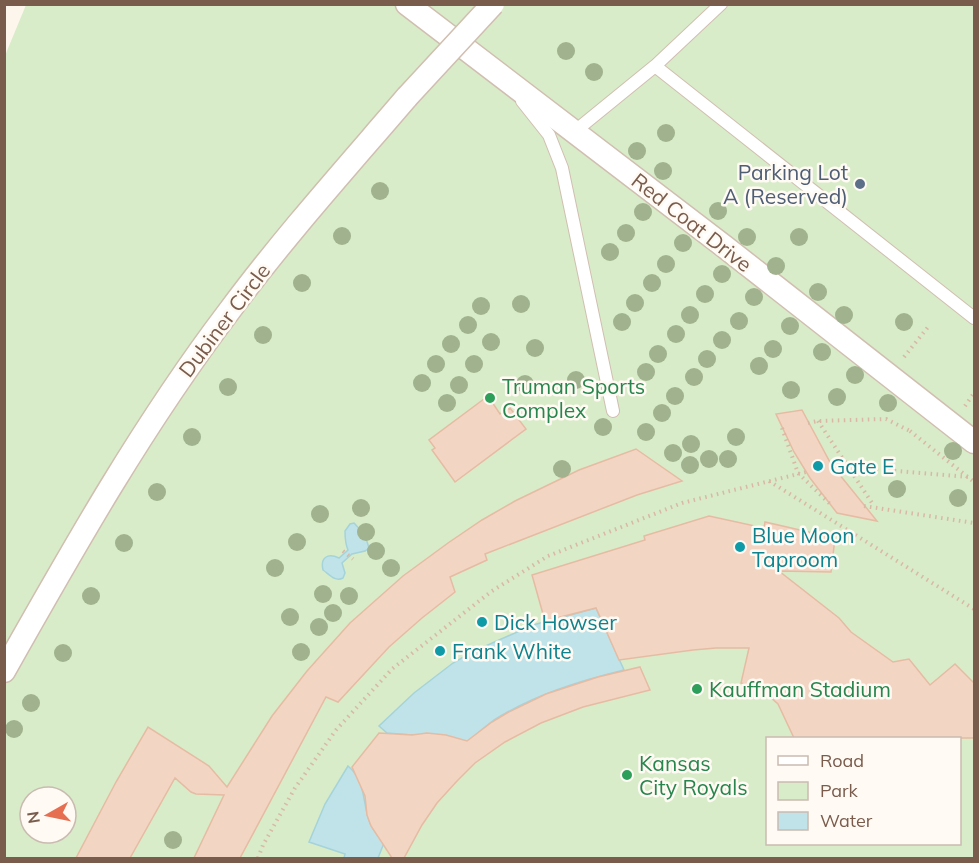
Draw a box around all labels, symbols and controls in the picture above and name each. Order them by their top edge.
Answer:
place label: Parking Lot A (Reserved) [723,159,848,209]
street label: Red Coat Drive [627,167,757,277]
marker: Parking Lot A (Reserved) [853,177,867,191]
street label: Dubiner Circle [173,258,275,382]
place label: Truman Sports Complex [502,373,645,423]
marker: Truman Sports Complex [483,391,497,405]
place label: Gate E [830,453,894,479]
marker: Gate E [811,459,825,473]
place label: Blue Moon Taproom [752,522,855,572]
marker: Blue Moon Taproom [733,540,747,554]
place label: Dick Howser [494,609,617,635]
marker: Dick Howser [475,615,489,629]
place label: Frank White [452,638,572,664]
marker: Frank White [433,644,447,658]
place label: Kauffman Stadium [709,676,891,702]
marker: Kauffman Stadium [690,682,704,696]
legend [766,737,961,845]
text: Road [820,749,864,772]
place label: Kansas City Royals [639,750,748,800]
marker: Kansas City Royals [620,768,634,782]
text: Park [820,779,859,802]
north arrow [18,785,78,845]
text: Water [820,809,873,832]
text: N [22,810,44,825]

